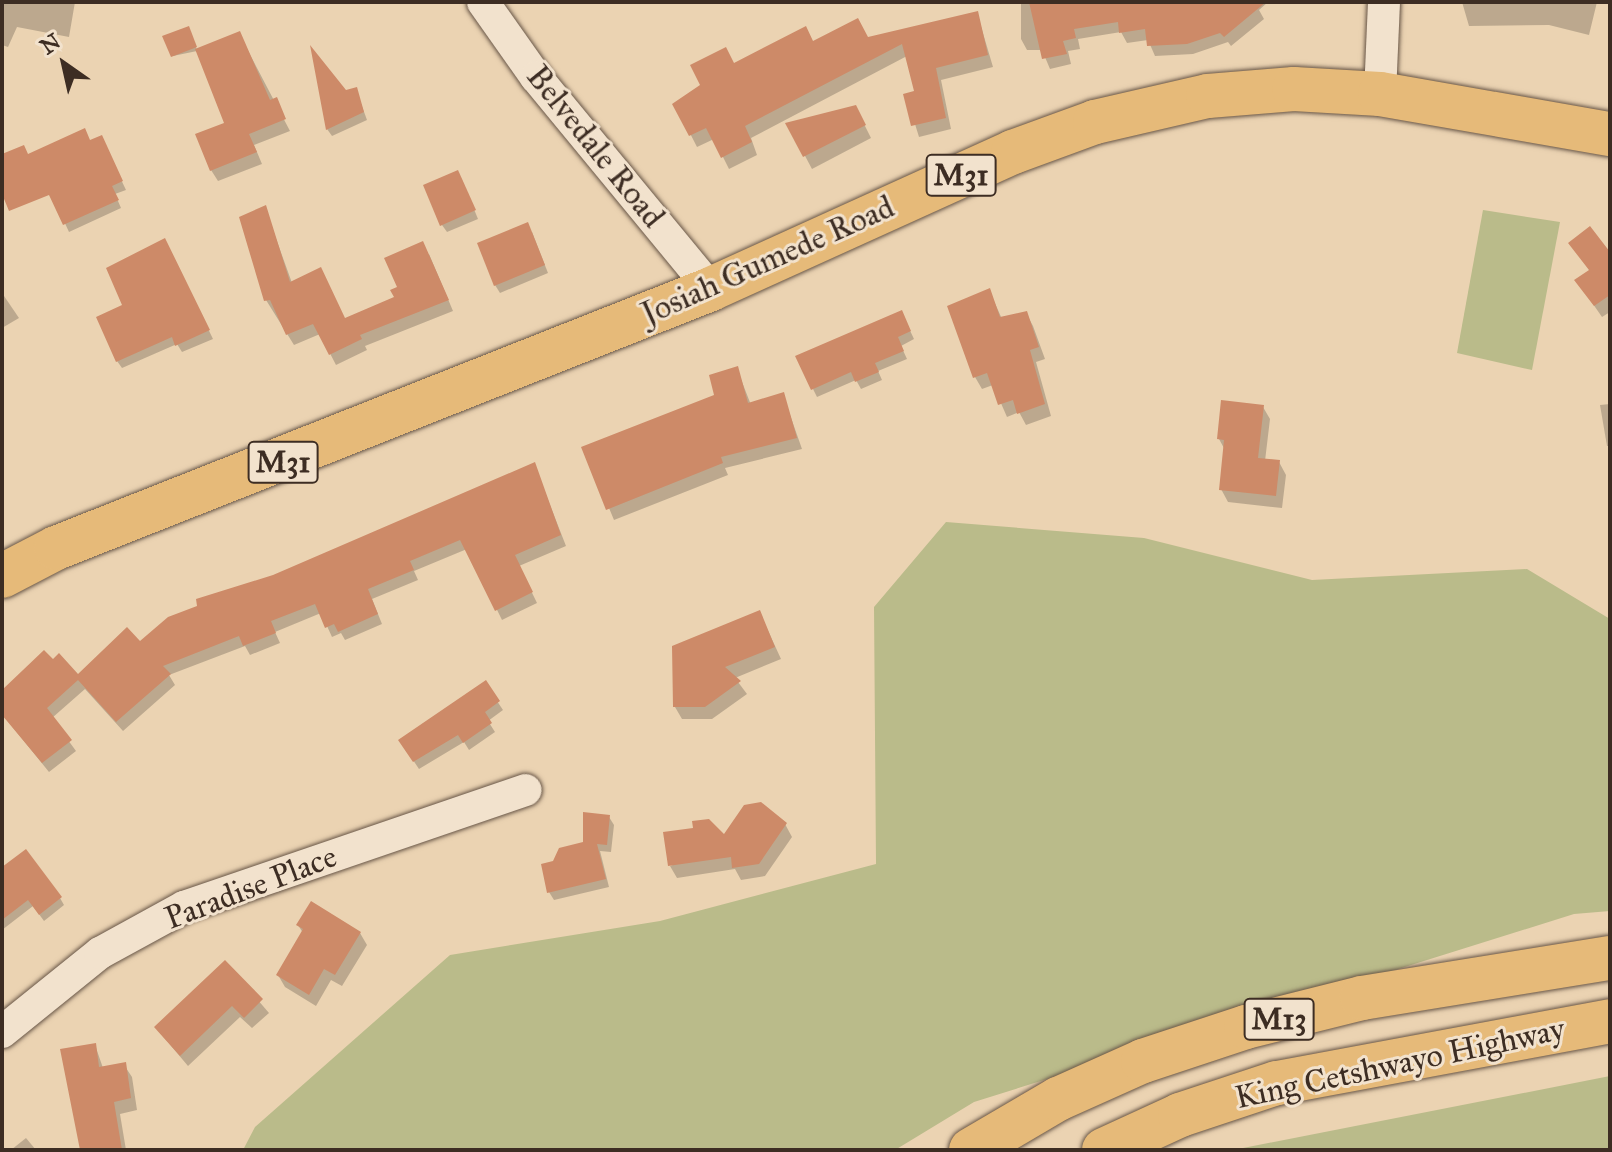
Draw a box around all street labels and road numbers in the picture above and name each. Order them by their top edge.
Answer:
street label: Belvedale Road [518,58,672,236]
road number: M31 [925,149,997,201]
street label: Josiah Gumede Road [636,188,900,334]
road number: M31 [247,436,319,488]
street label: Paradise Place [160,838,342,938]
road number: M13 [1243,993,1315,1045]
street label: King Cetshwayo Highway [1232,1010,1568,1118]

